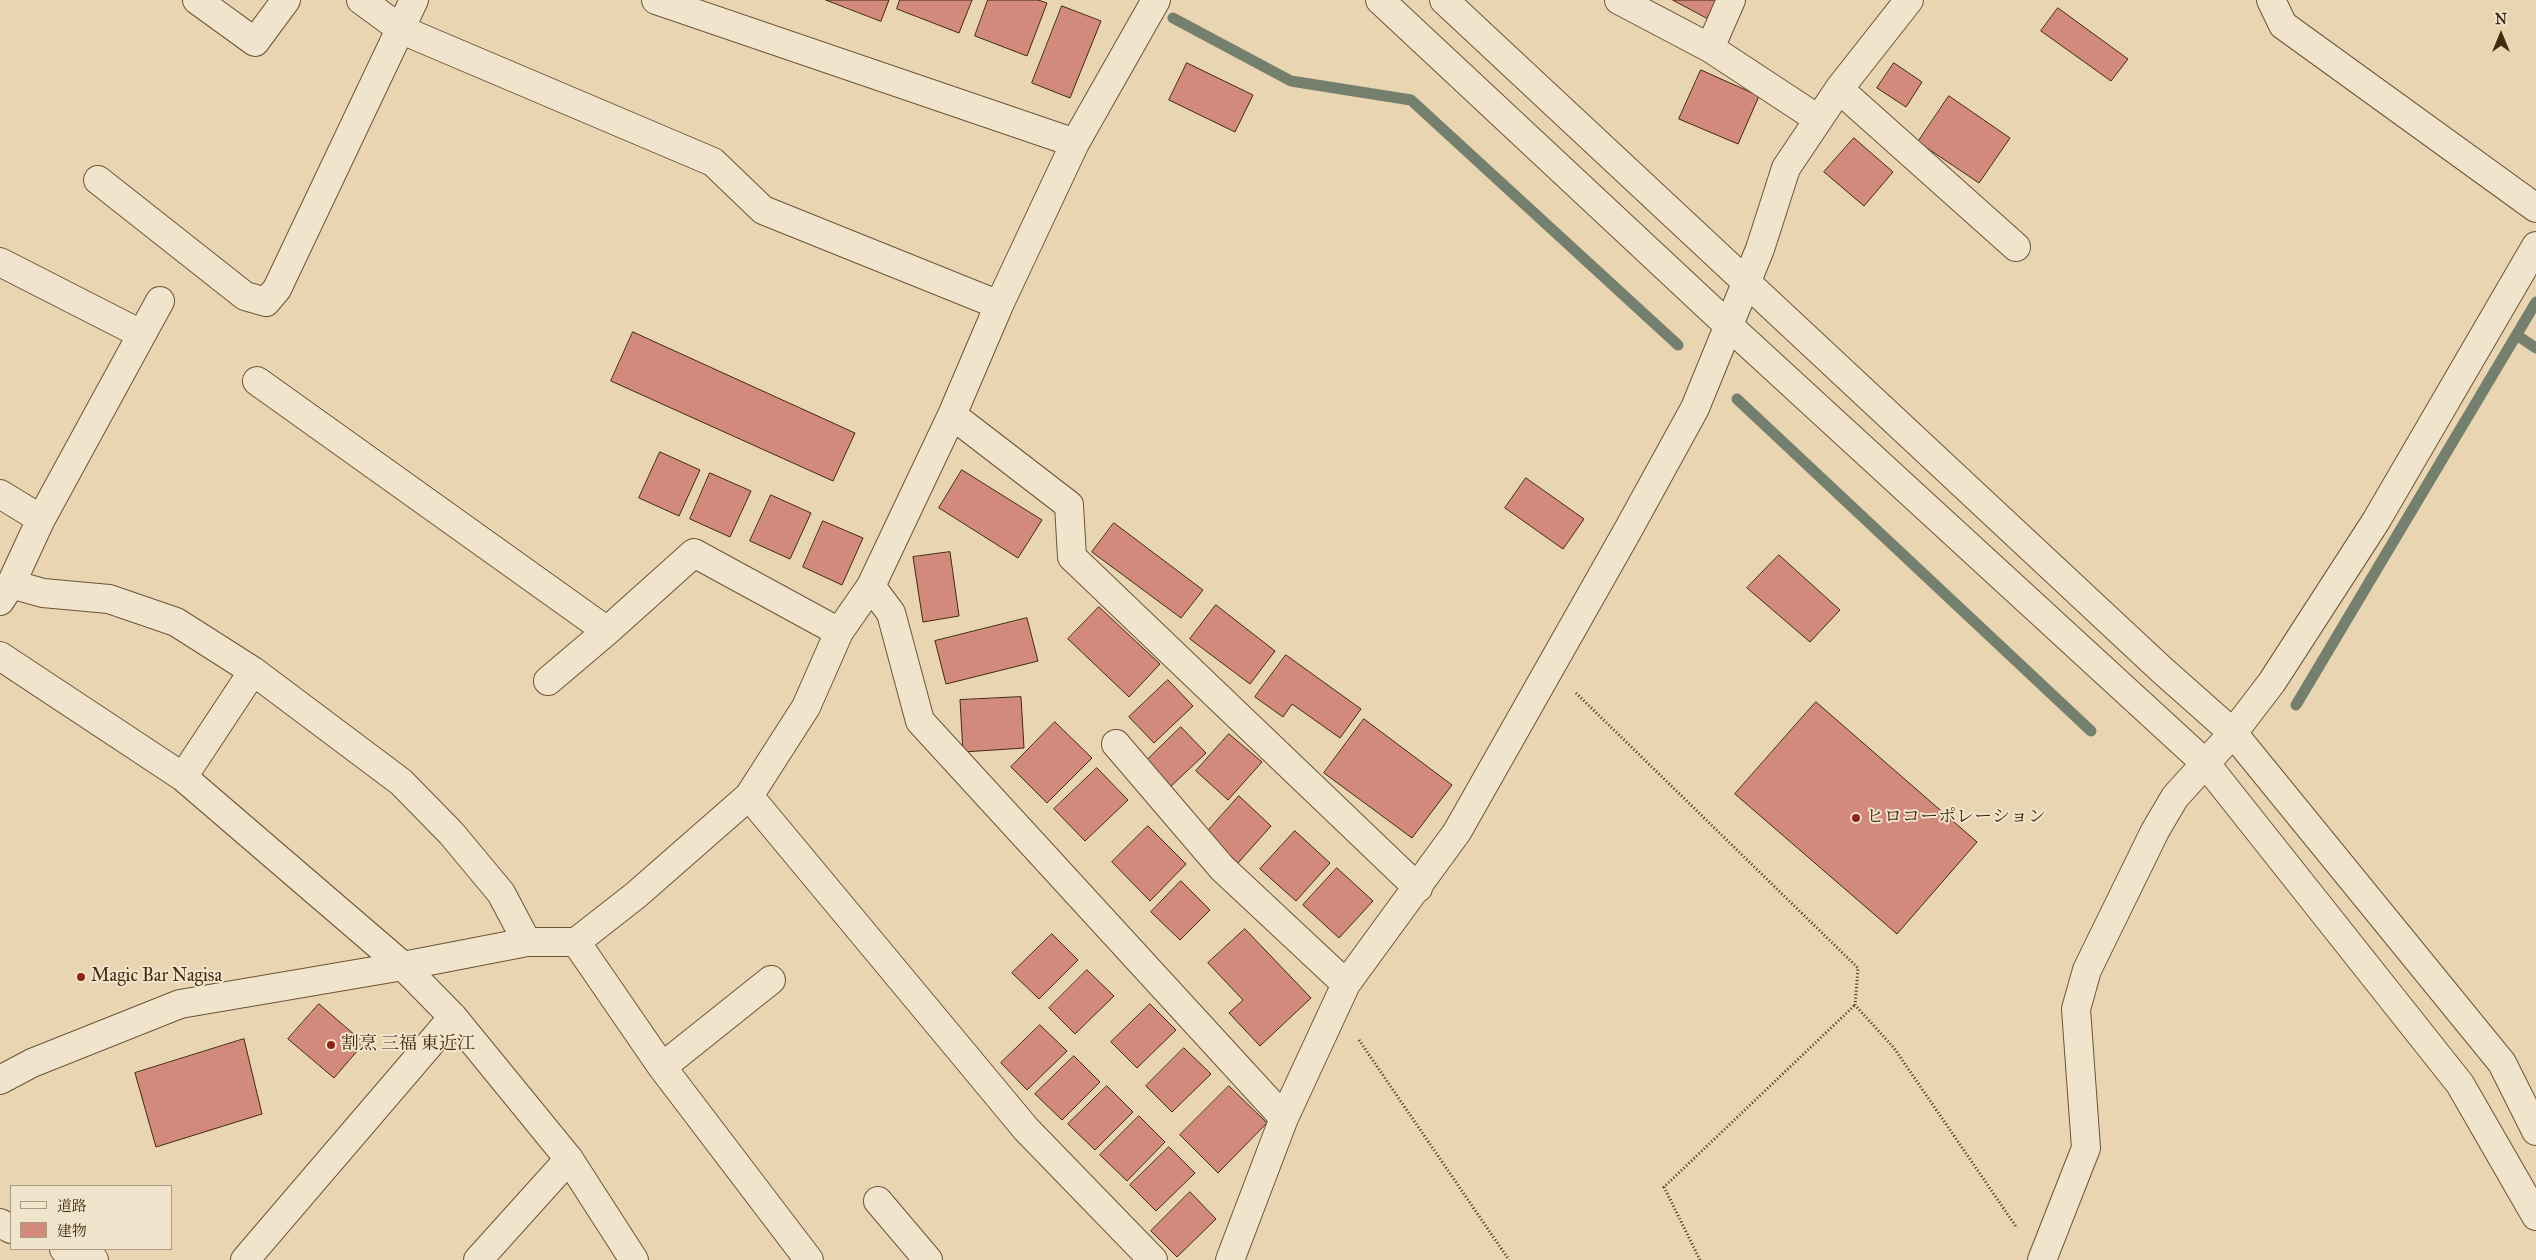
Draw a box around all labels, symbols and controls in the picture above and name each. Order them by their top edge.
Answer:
north arrow [2476,10,2526,60]
text: N [2495,11,2507,28]
place label: ヒロコーポレーション [1866,807,2046,829]
marker: ヒロコーポレーション [1850,812,1862,824]
place label: Magic Bar Nagisa [91,966,222,988]
marker: Magic Bar Nagisa [75,971,87,983]
place label: 割烹 三福 東近江 [341,1034,475,1056]
marker: 割烹 三福 東近江 [325,1039,337,1051]
legend [10,1185,172,1250]
text: 道路 [57,1197,87,1215]
text: 建物 [57,1222,87,1240]

